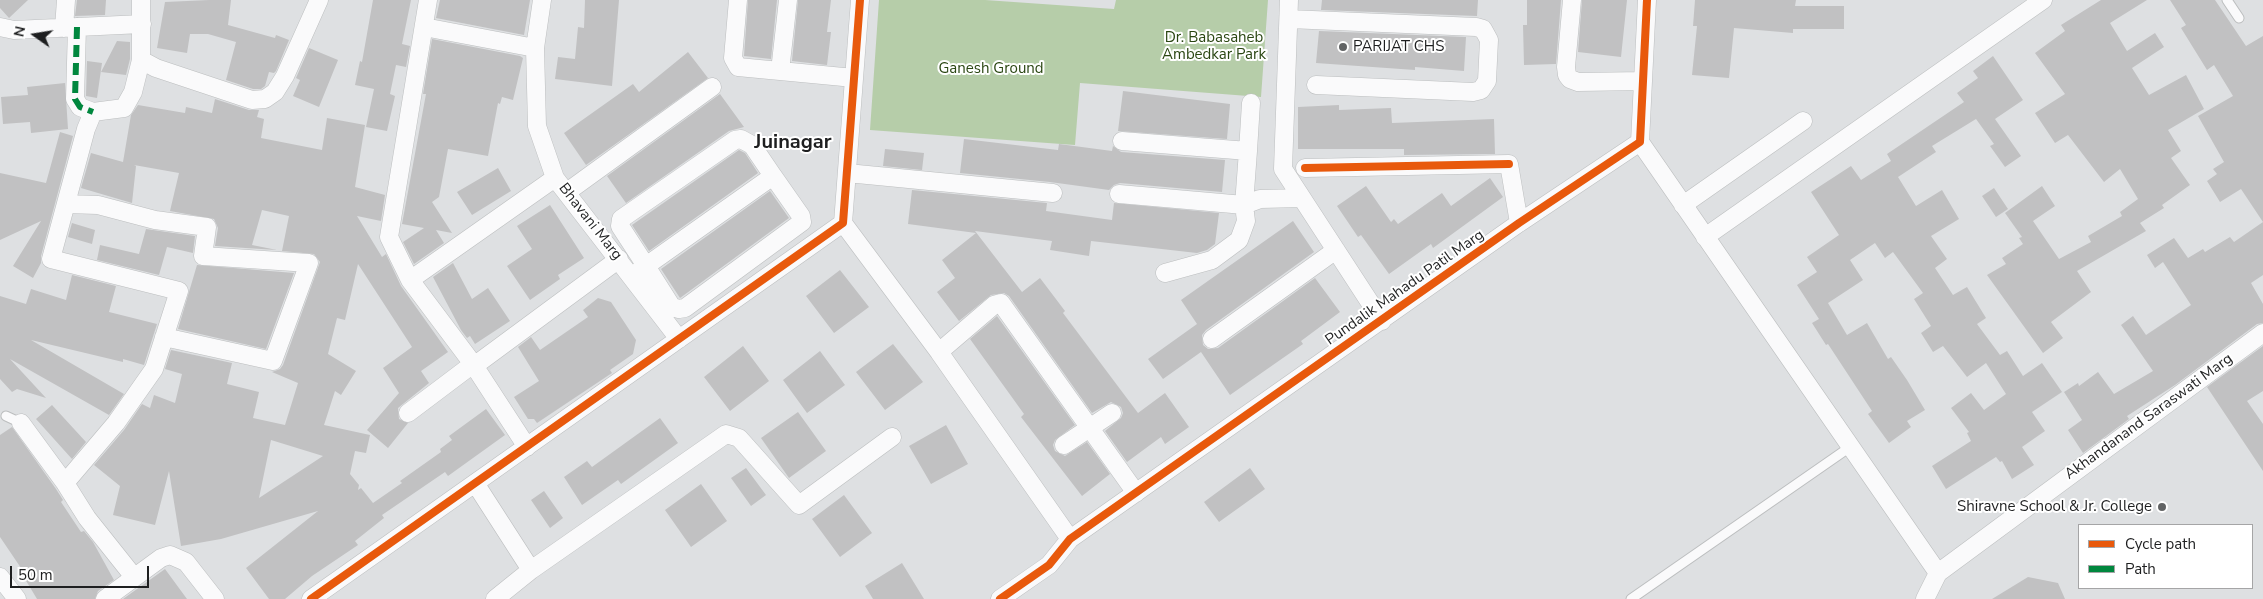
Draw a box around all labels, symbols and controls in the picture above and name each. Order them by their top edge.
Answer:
north arrow [10,10,60,60]
text: N [9,24,30,39]
park label: Dr. Babasaheb Ambedkar Park [1162,29,1266,64]
place label: PARIJAT CHS [1353,38,1445,56]
marker: PARIJAT CHS [1337,41,1349,53]
park label: Ganesh Ground [938,60,1044,78]
district label: Juinagar [754,131,832,155]
street label: Bhavani Marg [554,180,626,264]
street label: Pundalik Mahadu Patil Marg [1322,226,1488,350]
street label: Akhandanand Saraswati Marg [2062,350,2236,484]
place label: Shiravne School & Jr. College [1957,498,2152,516]
marker: Shiravne School & Jr. College [2156,501,2168,513]
legend [2078,524,2253,589]
text: Cycle path [2125,534,2196,554]
scale bar [12,556,151,588]
text: Path [2125,559,2156,579]
text: 50 m [18,565,53,585]

